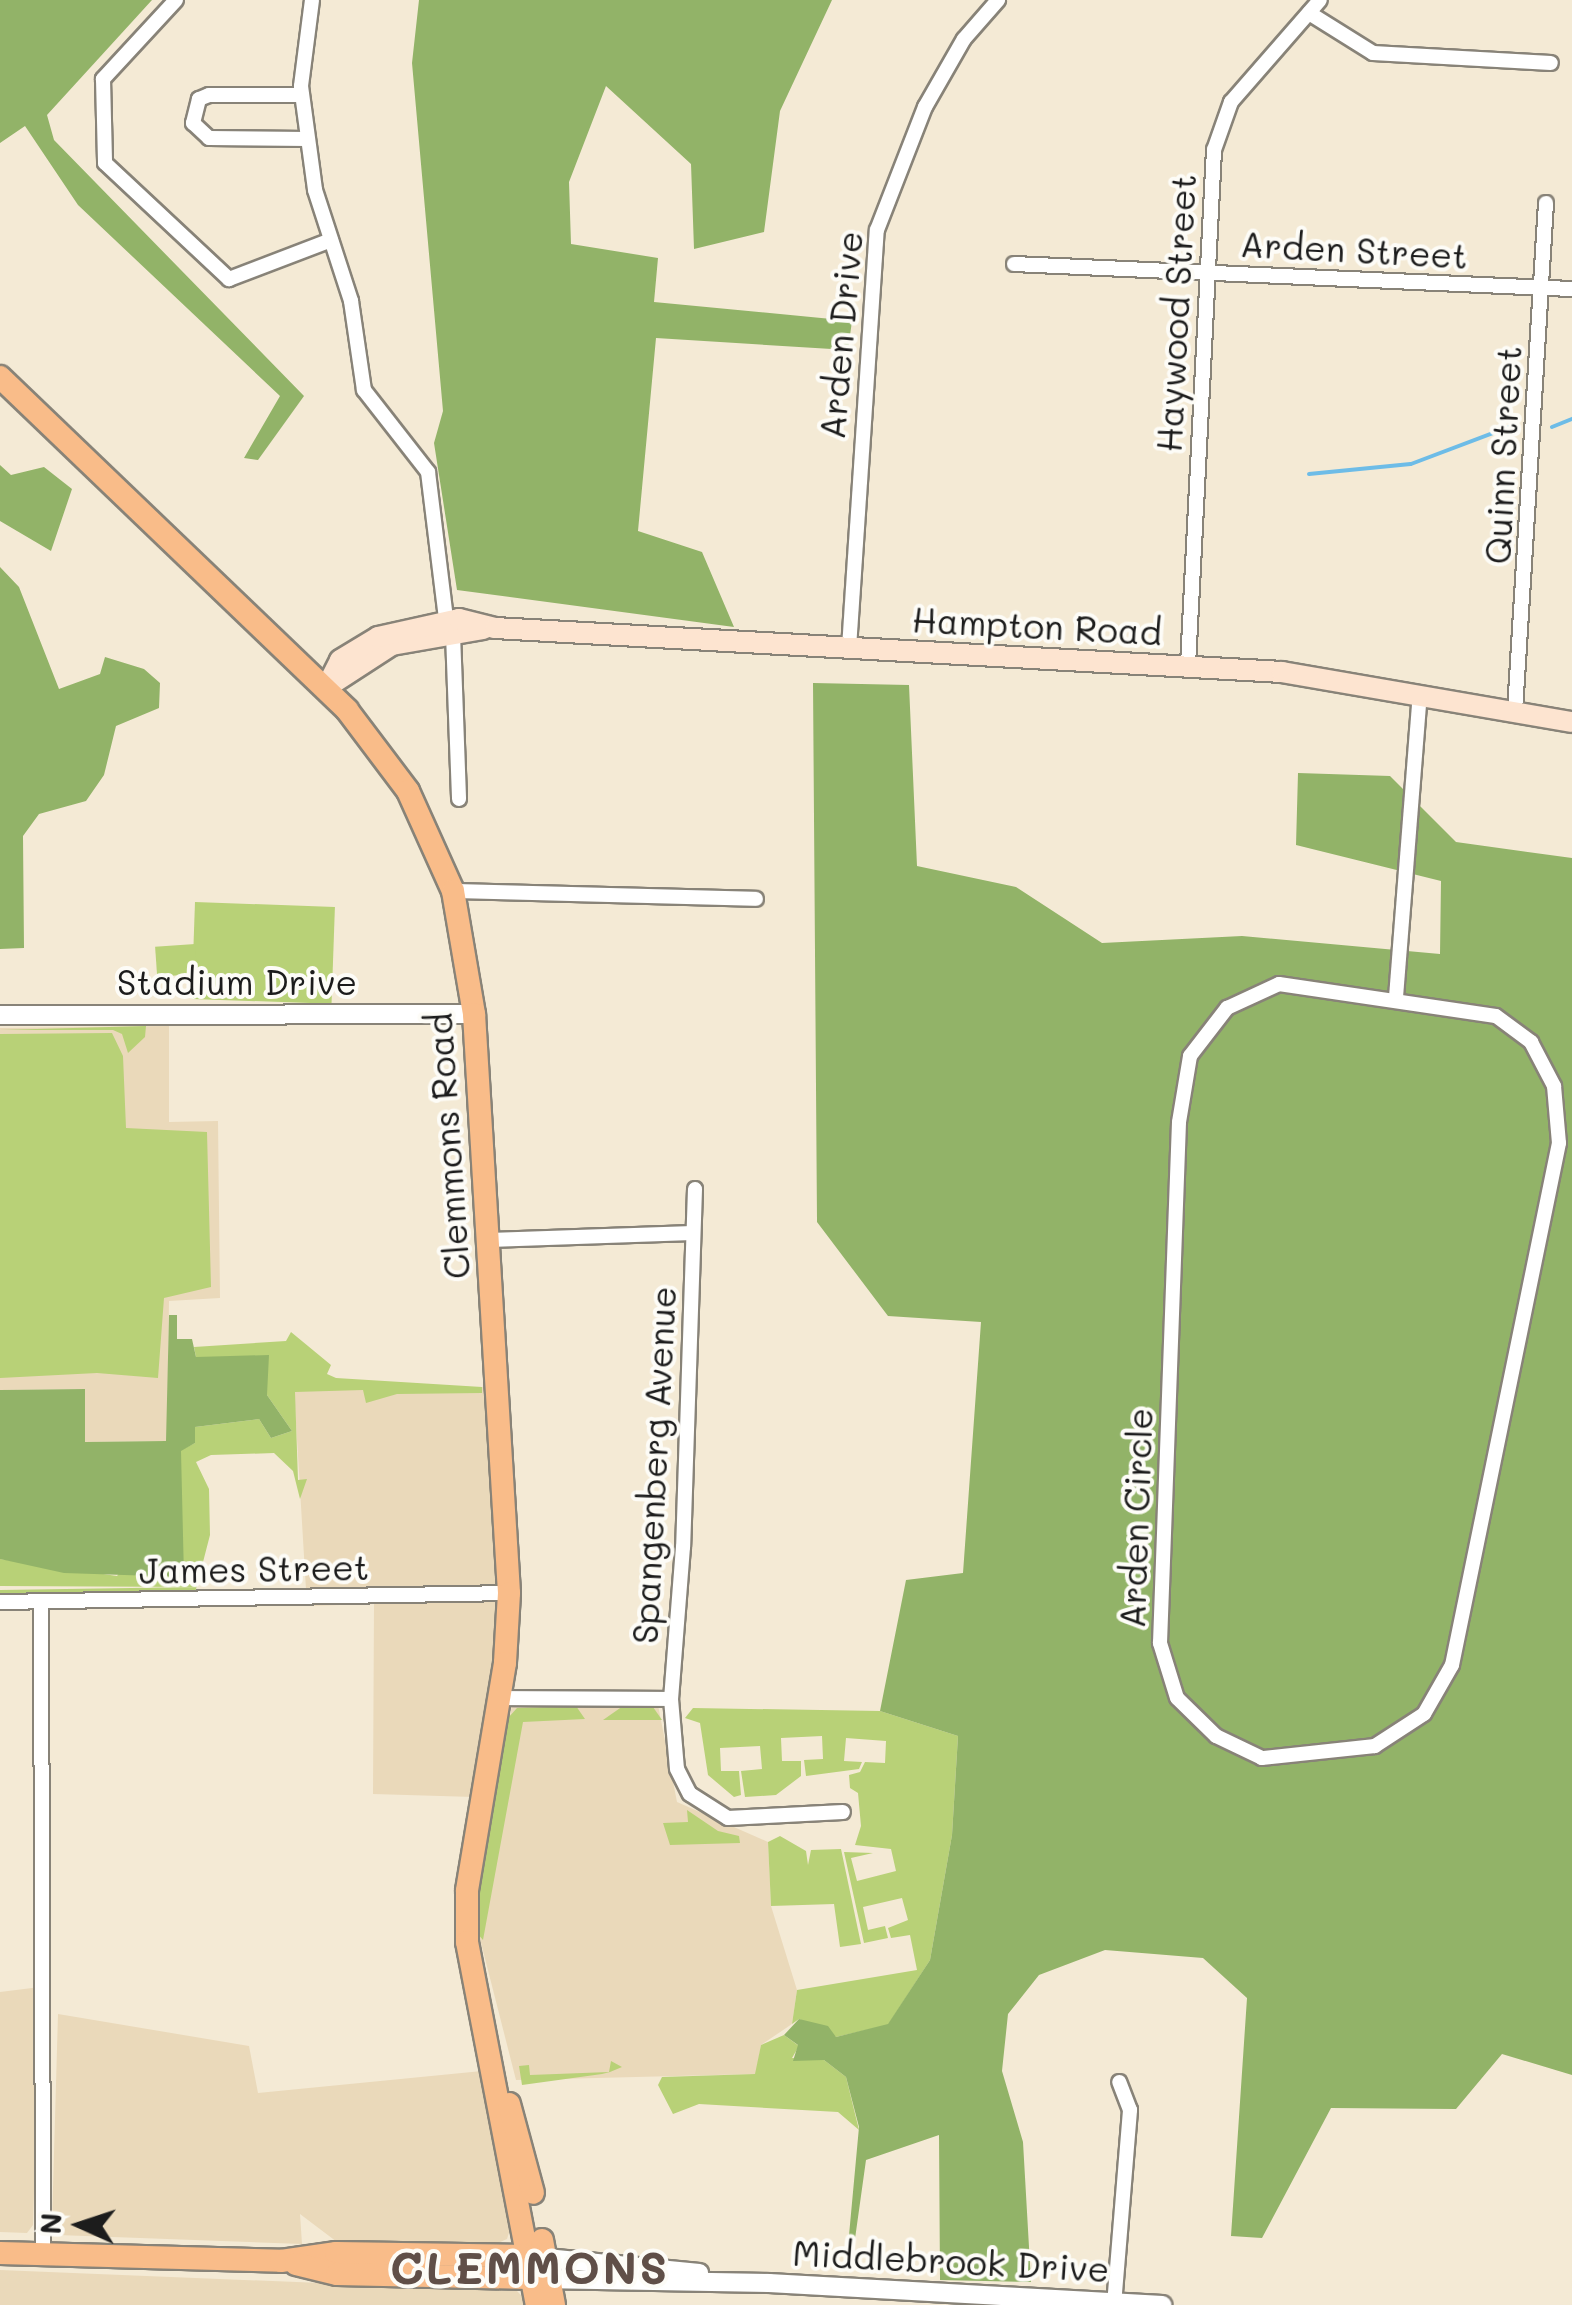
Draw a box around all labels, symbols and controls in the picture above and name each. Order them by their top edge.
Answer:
street label: Haywood Street [1147,173,1203,453]
street label: Arden Street [1239,222,1469,276]
street label: Arden Drive [810,229,870,441]
street label: Quinn Street [1475,345,1529,565]
street label: Hampton Road [911,597,1163,653]
street label: Stadium Drive [117,960,357,1002]
street label: Clemmons Road [417,1011,477,1281]
street label: Spangenberg Avenue [623,1285,683,1645]
street label: Arden Circle [1110,1407,1160,1629]
street label: James Street [139,1545,369,1591]
north arrow [30,2175,130,2275]
text: N [32,2212,69,2235]
street label: Middlebrook Drive [792,2231,1110,2289]
district label: CLEMMONS [390,2240,670,2294]

